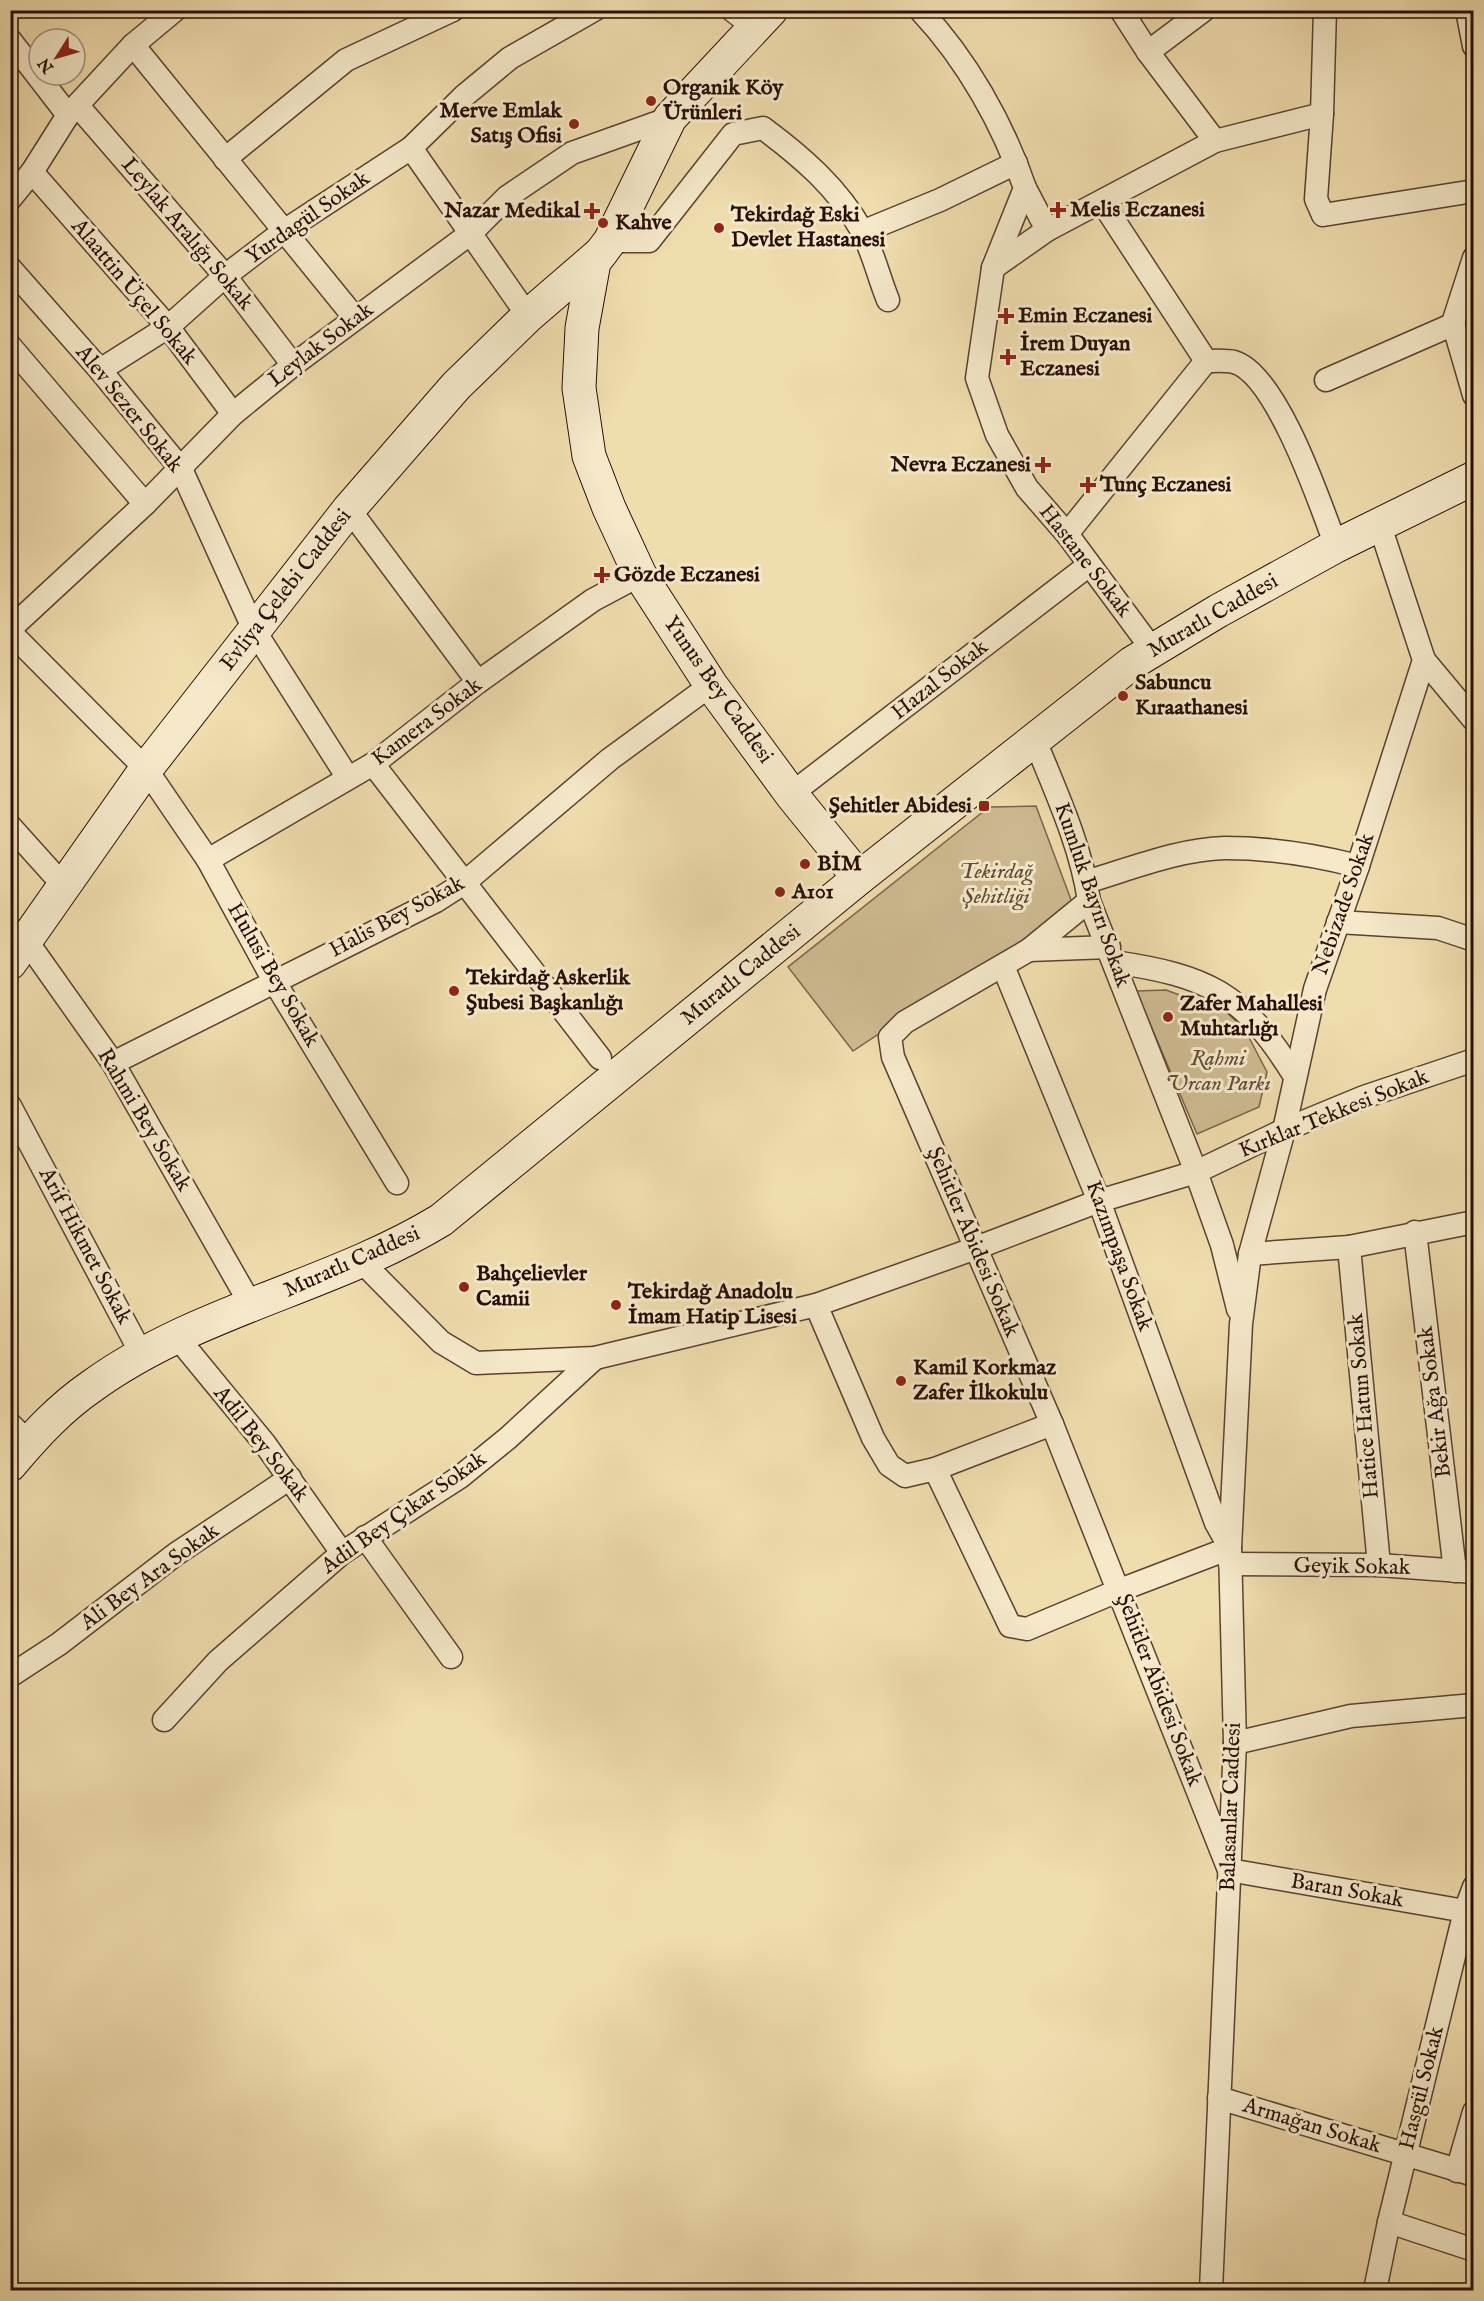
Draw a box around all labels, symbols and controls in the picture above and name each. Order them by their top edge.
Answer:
north arrow [27,27,87,87]
text: N [34,53,59,77]
place label: Organik Köy Ürünleri [662,74,784,127]
marker: Organik Köy Ürünleri [644,94,658,108]
place label: Merve Emlak Satış Ofisi [439,97,563,150]
marker: Merve Emlak Satış Ofisi [567,117,581,131]
street label: Leylak Aralığı Sokak [115,152,259,317]
street label: Yurdagül Sokak [241,165,376,271]
place label: Melis Eczanesi [1070,196,1205,224]
place label: Nazar Medikal [443,197,581,225]
place label: Tekirdağ Eski Devlet Hastanesi [730,201,886,254]
marker: Melis Eczanesi [1051,203,1065,217]
marker: Nazar Medikal [585,204,599,218]
place label: Kahve [615,209,672,237]
street label: Alaattin Üçel Sokak [64,212,204,371]
marker: Kahve [596,216,610,230]
marker: Tekirdağ Eski Devlet Hastanesi [712,221,726,235]
street label: Leylak Sokak [263,296,379,394]
place label: Emin Eczanesi [1018,302,1153,330]
marker: Emin Eczanesi [999,309,1013,323]
place label: İrem Duyan Eczanesi [1020,330,1131,383]
street label: Alev Sezer Sokak [68,339,189,479]
marker: İrem Duyan Eczanesi [1001,350,1015,364]
place label: Nevra Eczanesi [889,451,1031,479]
marker: Nevra Eczanesi [1036,458,1050,472]
place label: Tunç Eczanesi [1099,471,1231,499]
marker: Tunç Eczanesi [1081,478,1095,492]
street label: Hastane Sokak [1032,499,1138,623]
street label: Evliya Çelebi Caddesi [214,503,358,677]
place label: Gözde Eczanesi [614,561,760,589]
street label: Muratlı Caddesi [1143,567,1283,665]
marker: Gözde Eczanesi [595,568,609,582]
street label: Yunus Bey Caddesi [657,611,779,769]
street label: Hazal Sokak [886,633,994,726]
place label: Sabuncu Kıraathanesi [1135,669,1248,722]
street label: Kamera Sokak [366,671,488,773]
marker: Sabuncu Kıraathanesi [1116,689,1130,703]
place label: Şehitler Abidesi [829,792,972,820]
marker: Şehitler Abidesi [977,799,991,813]
street label: Kumluk Bayırı Sokak [1047,799,1137,991]
street label: Nebizade Sokak [1307,829,1381,979]
place label: BİM [817,850,862,878]
marker: BİM [798,857,812,871]
park label: Tekirdağ Şehitliği [959,858,1034,911]
street label: Halis Bey Sokak [325,870,470,964]
place label: A101 [791,878,834,906]
marker: A101 [773,885,787,899]
street label: Hulusi Bey Sokak [220,898,326,1052]
street label: Muratlı Caddesi [675,918,807,1032]
place label: Tekirdağ Askerlik Şubesi Başkanlığı [465,964,631,1017]
marker: Tekirdağ Askerlik Şubesi Başkanlığı [447,984,461,998]
place label: Zafer Mahallesi Muhtarlığı [1180,990,1323,1043]
marker: Zafer Mahallesi Muhtarlığı [1161,1010,1175,1024]
street label: Rahmi Bey Sokak [90,1043,198,1197]
park label: Rahmi Urcan Parkı [1165,1045,1271,1098]
street label: Kırklar Tekkesi Sokak [1235,1063,1433,1165]
street label: Şehitler Abidesi Sokak [920,1143,1026,1342]
street label: Arif Hikmet Sokak [31,1162,138,1329]
street label: Kazımpaşa Sokak [1079,1177,1159,1335]
street label: Muratlı Caddesi [280,1219,425,1305]
place label: Bahçelievler Camii [476,1260,588,1313]
place label: Tekirdağ Anadolu İmam Hatip Lisesi [627,1278,797,1331]
marker: Bahçelievler Camii [457,1280,471,1294]
marker: Tekirdağ Anadolu İmam Hatip Lisesi [609,1298,623,1312]
street label: Hatice Hatun Sokak [1342,1312,1386,1500]
street label: Bekir Ağa Sokak [1412,1324,1458,1479]
place label: Kamil Korkmaz Zafer İlkokulu [913,1354,1057,1407]
marker: Kamil Korkmaz Zafer İlkokulu [894,1374,908,1388]
street label: Adil Bey Sokak [206,1380,315,1508]
street label: Adil Bey Çıkar Sokak [315,1445,492,1581]
street label: Ali Bey Ara Sokak [74,1517,225,1637]
street label: Geyik Sokak [1293,1552,1411,1582]
street label: Şehitler Abidesi Sokak [1109,1590,1209,1790]
street label: Balasanlar Caddesi [1214,1722,1248,1892]
street label: Baran Sokak [1288,1867,1406,1915]
street label: Hasgül Sokak [1393,2023,1451,2153]
street label: Armağan Sokak [1238,2091,1385,2160]

